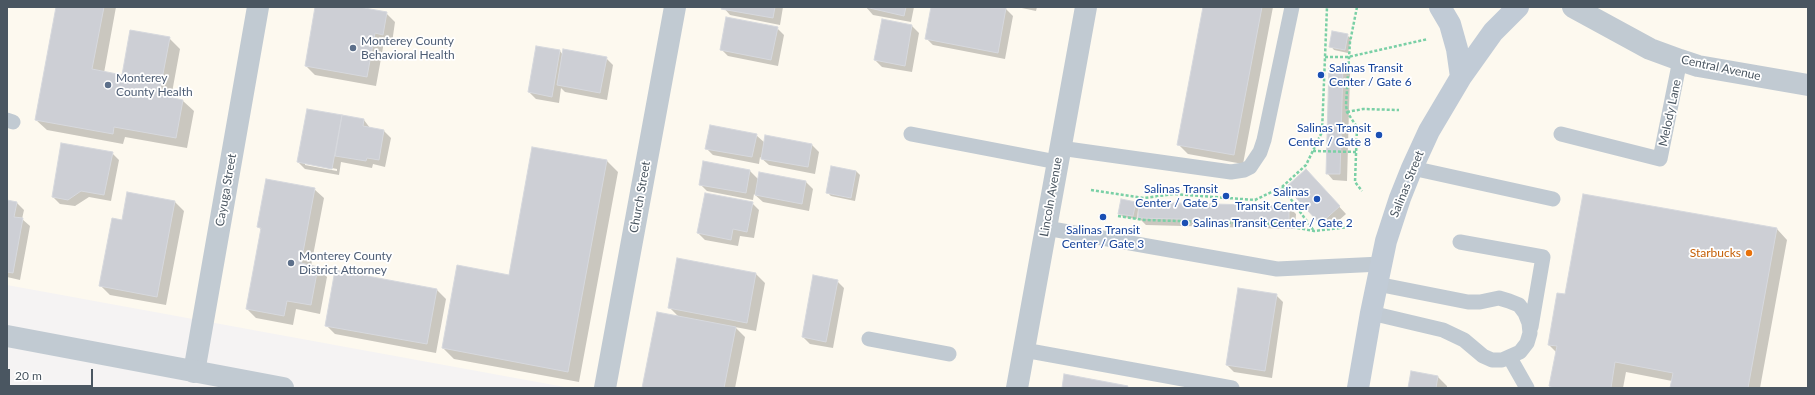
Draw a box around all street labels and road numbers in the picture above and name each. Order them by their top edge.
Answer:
street label: Central Avenue [1680,53,1762,83]
street label: Melody Lane [1656,78,1684,148]
street label: Salinas Street [1387,149,1427,219]
street label: Cayuga Street [213,153,239,227]
street label: Lincoln Avenue [1037,156,1065,238]
street label: Church Street [627,160,653,234]

